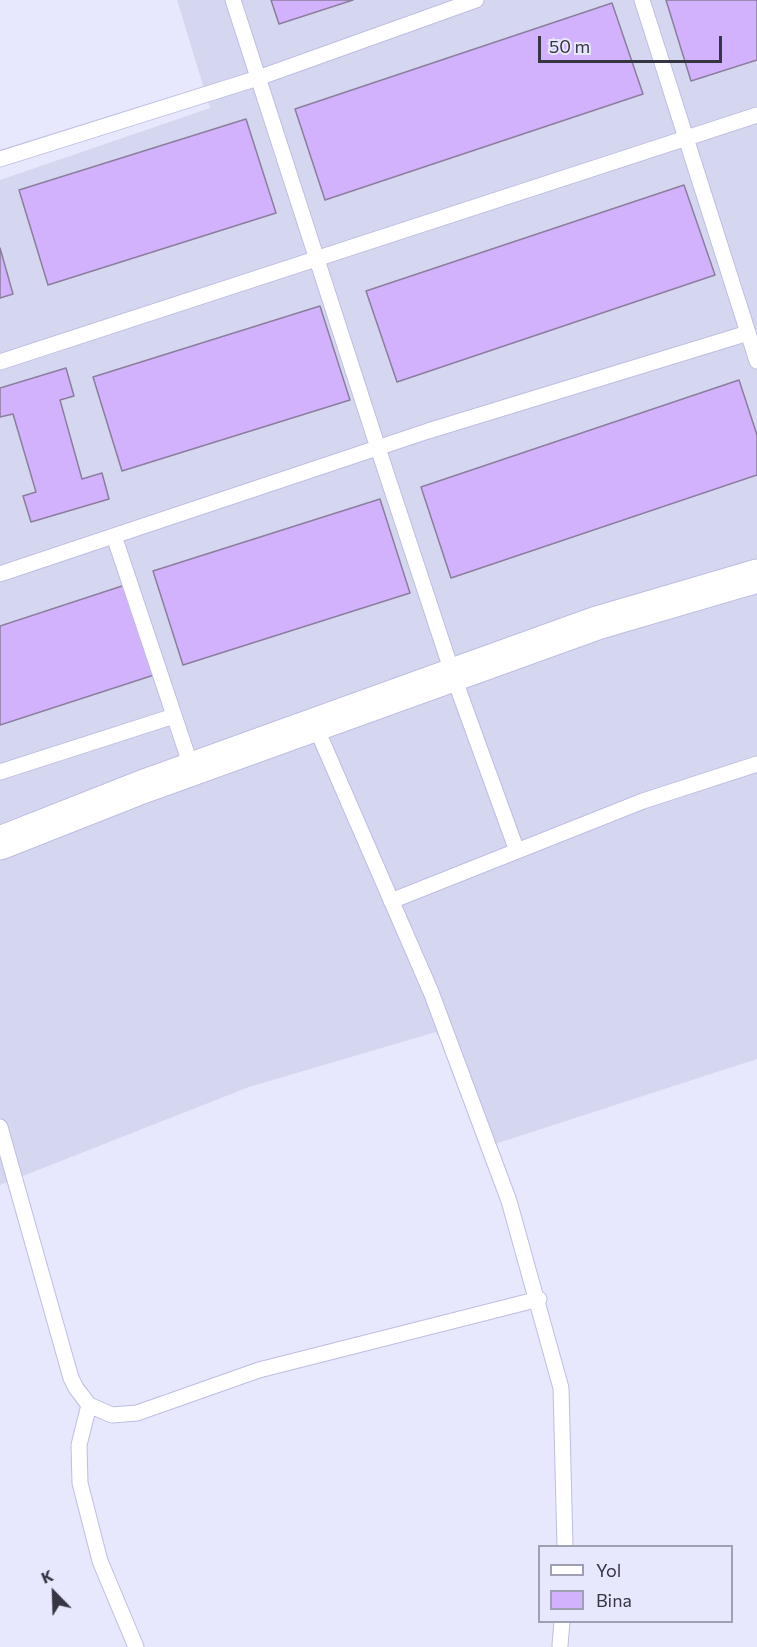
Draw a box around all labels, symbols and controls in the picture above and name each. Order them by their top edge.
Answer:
scale bar [541,24,726,62]
text: 50 m [549,35,590,57]
legend [538,1545,733,1623]
text: Yol [596,1559,621,1581]
north arrow [24,1563,84,1623]
text: K [38,1565,56,1587]
text: Bina [596,1589,632,1611]

